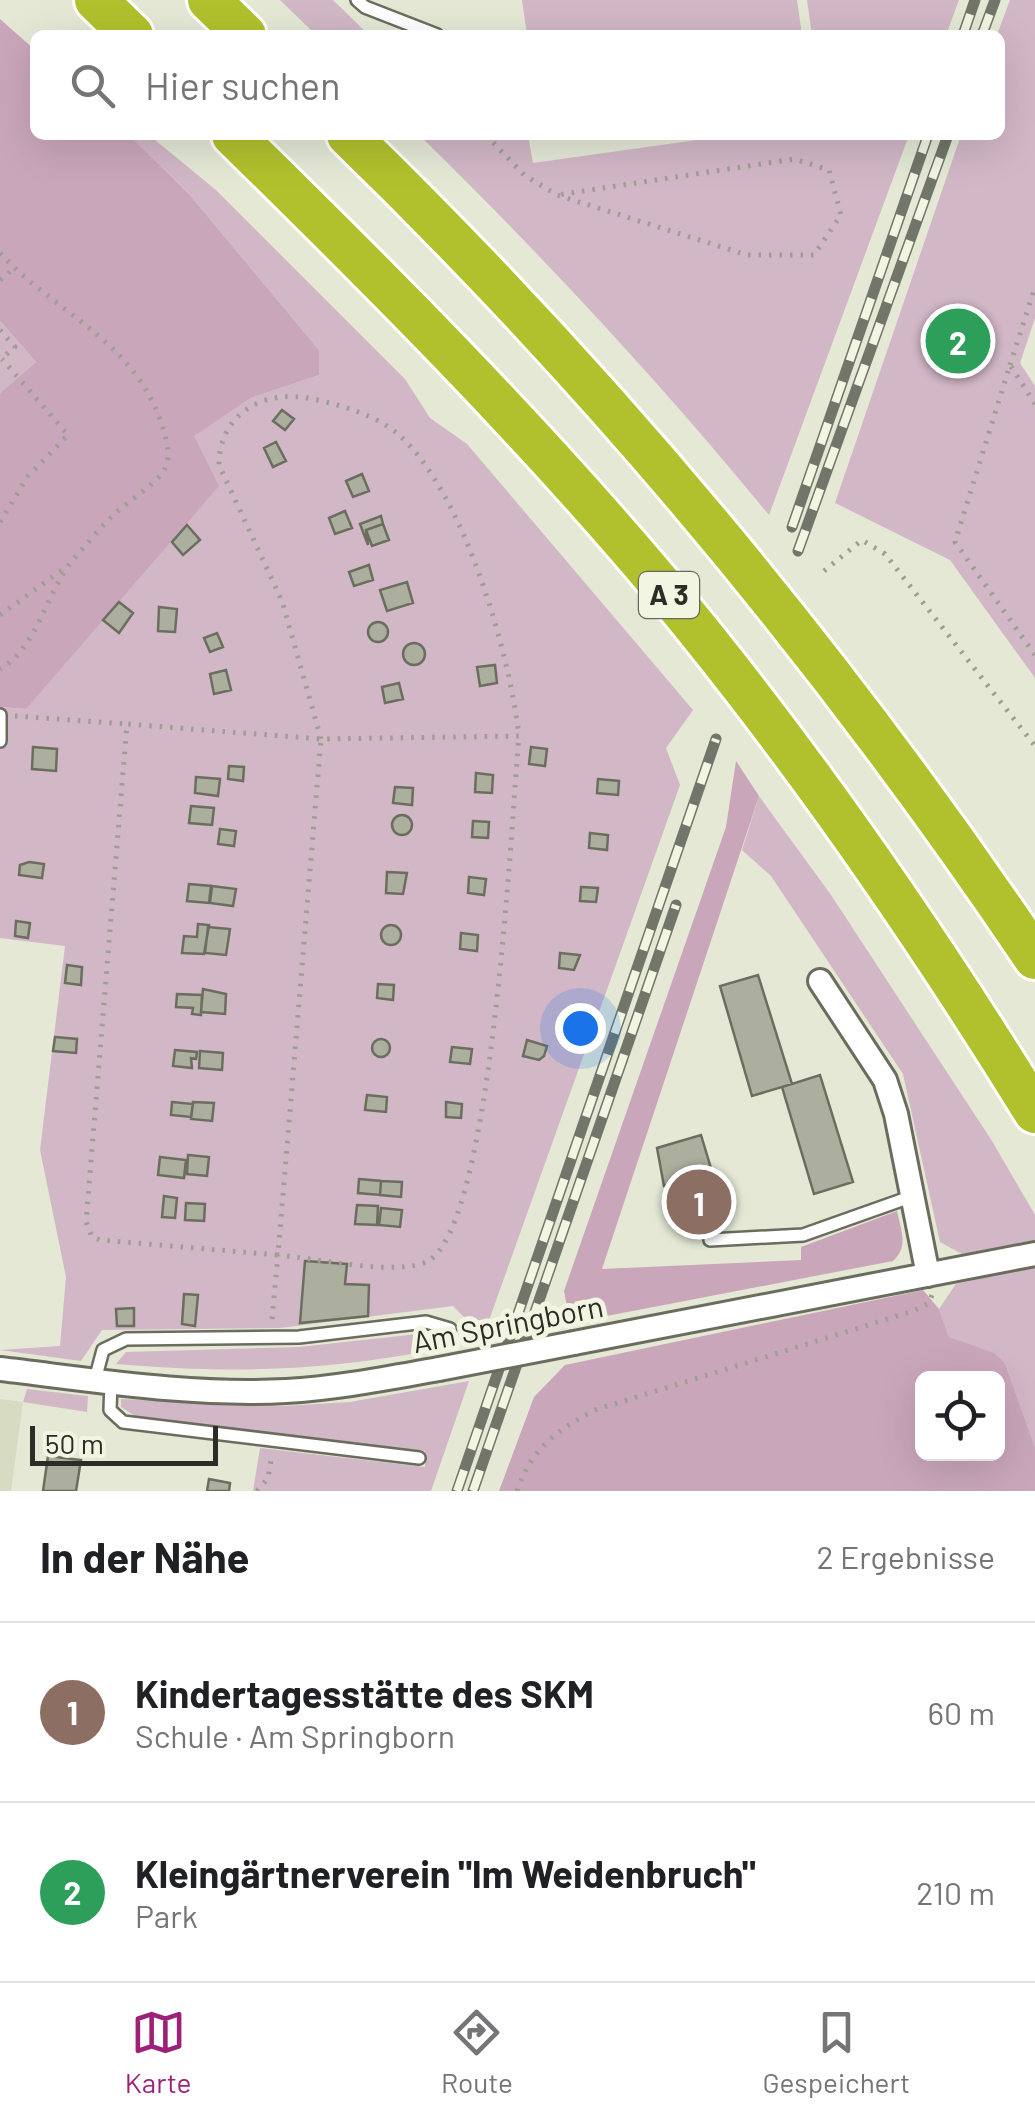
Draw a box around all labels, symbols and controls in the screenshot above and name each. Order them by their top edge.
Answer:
search box [30,30,1005,140]
icon: search [65,58,120,113]
text: Hier suchen [145,62,341,108]
pin: 2 [926,304,990,378]
road number: A 3 [639,572,699,618]
your location [555,1003,606,1054]
pin: 1 [666,1164,732,1240]
street label: Am Springborn [409,1287,606,1359]
map controls [915,1371,1005,1461]
button: locate [915,1371,1005,1461]
scale bar [30,1421,218,1466]
text: 50 m [45,1426,104,1460]
text: In der Nähe [40,1531,249,1581]
text: 2 Ergebnisse [816,1537,995,1575]
text: Kindertagesstätte des SKM [135,1670,594,1716]
text: 1 [67,1693,78,1731]
text: 60 m [928,1693,995,1731]
text: Schule · Am Springborn [135,1716,455,1754]
text: Kleingärtnerverein "Im Weidenbruch" [135,1850,756,1896]
text: 2 [64,1873,81,1911]
text: 210 m [916,1873,995,1911]
text: Park [135,1896,198,1934]
tab: Karte [125,2005,191,2099]
tab: Route [441,2005,513,2099]
tab: Gespeichert [762,2005,910,2099]

